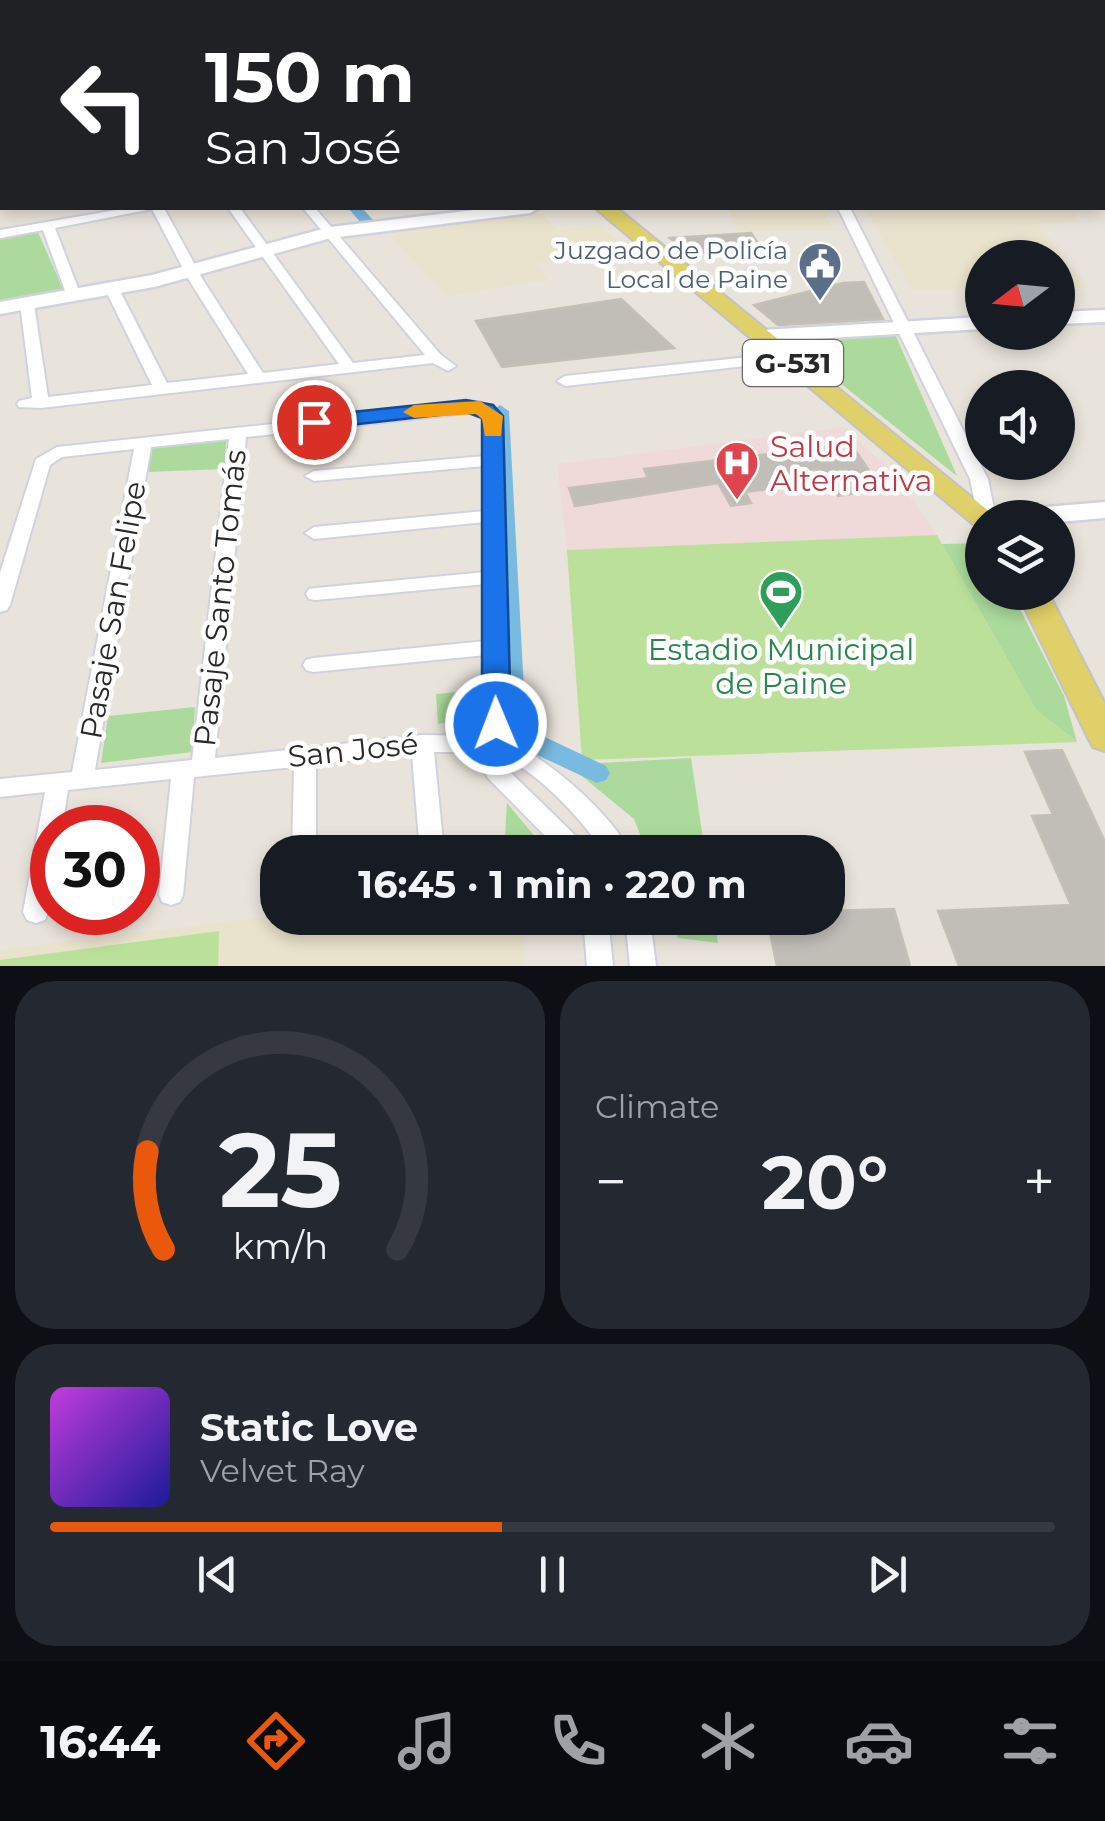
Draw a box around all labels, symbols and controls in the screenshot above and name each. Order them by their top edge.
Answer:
text: 150 m [205,34,415,120]
icon: left [40,40,170,170]
text: San José [205,120,401,175]
place label: Juzgado de Policía Local de Paine [553,235,788,294]
north arrow [965,240,1075,350]
map controls [965,240,1075,610]
public building icon: Juzgado de Policía Local de Paine [797,241,843,302]
road number: G-531 [743,340,843,386]
button: sound [965,370,1075,480]
pin [272,380,357,465]
icon: arrive [287,395,342,450]
place label: Salud Alternativa [770,428,932,499]
hospital icon: Salud Alternativa [714,440,760,501]
street label: Pasaje Santo Tomás [186,448,254,748]
street label: Pasaje San Felipe [72,478,154,742]
button: layers [965,500,1075,610]
sports icon: Estadio Municipal de Paine [758,569,804,630]
place label: Estadio Municipal de Paine [648,631,914,702]
position arrow [444,672,548,776]
street label: San José [286,725,420,775]
speed limit sign: 30 [30,805,160,935]
text: 16:45 · 1 min · 220 m [358,861,747,908]
text: Climate [595,1087,719,1126]
text: 25 [218,1106,342,1233]
text: 20° [762,1136,888,1228]
text: − [595,1148,627,1215]
text: + [1023,1148,1055,1215]
text: km/h [232,1224,328,1268]
text: Static Love [200,1404,418,1451]
text: Velvet Ray [200,1451,365,1490]
icon: previous [190,1547,245,1602]
icon: pause [525,1547,580,1602]
icon: next [860,1547,915,1602]
icon: directions [241,1706,311,1776]
icon: music [392,1706,462,1776]
icon: phone [543,1706,613,1776]
icon: climate [693,1706,763,1776]
icon: car [844,1706,914,1776]
icon: filters [995,1706,1065,1776]
text: 16:44 [40,1714,160,1769]

